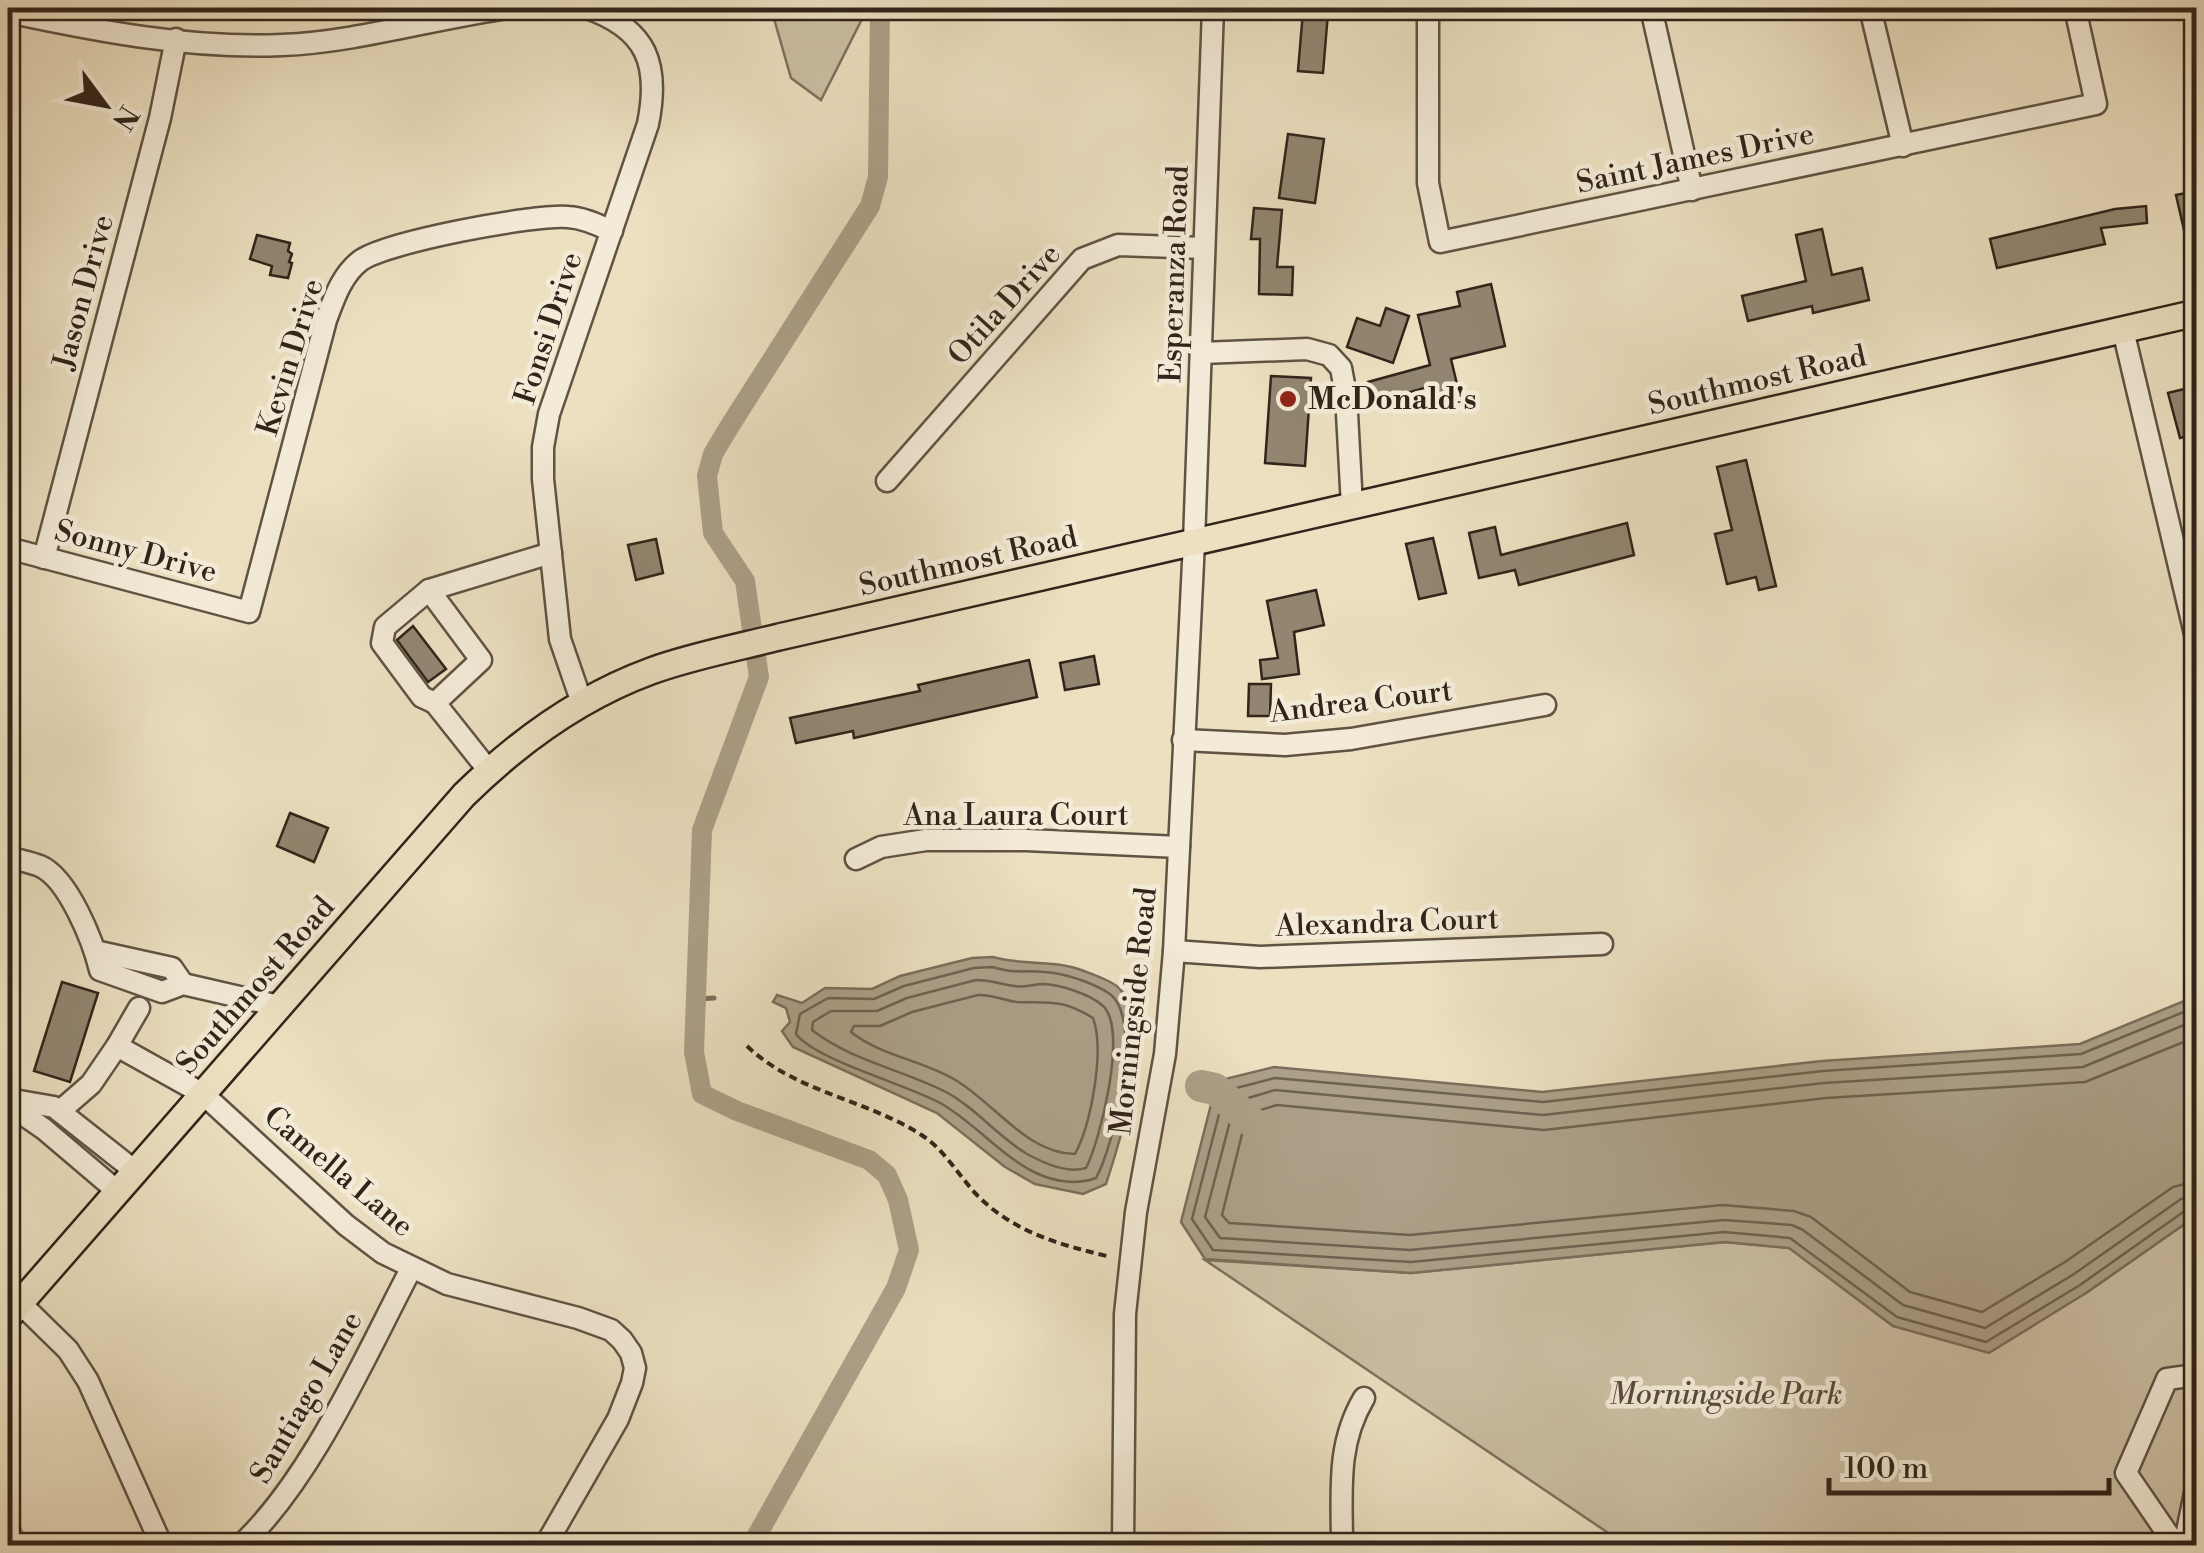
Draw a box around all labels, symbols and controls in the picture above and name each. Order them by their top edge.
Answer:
north arrow [55,55,155,155]
text: N [104,99,146,136]
street label: Saint James Drive [1573,115,1818,203]
street label: Esperanza Road [1152,165,1198,383]
street label: Jason Drive [45,211,123,375]
street label: Otila Drive [940,236,1069,373]
street label: Fonsi Drive [506,247,591,409]
street label: Kevin Drive [249,274,333,440]
street label: Southmost Road [1644,337,1870,425]
place label: McDonald's [1308,381,1477,419]
marker: McDonald's [1277,388,1299,410]
street label: Sonny Drive [50,512,221,592]
street label: Southmost Road [855,518,1081,606]
street label: Andrea Court [1267,672,1455,732]
street label: Ana Laura Court [902,797,1129,835]
street label: Morningside Road [1102,885,1166,1137]
street label: Southmost Road [168,889,343,1082]
street label: Alexandra Court [1274,900,1500,946]
street label: Camella Lane [256,1098,421,1246]
street label: Santiago Lane [242,1305,371,1490]
park label: Morningside Park [1610,1376,1842,1414]
scale bar [1829,1433,2109,1495]
text: 100 m [1844,1450,1928,1488]

